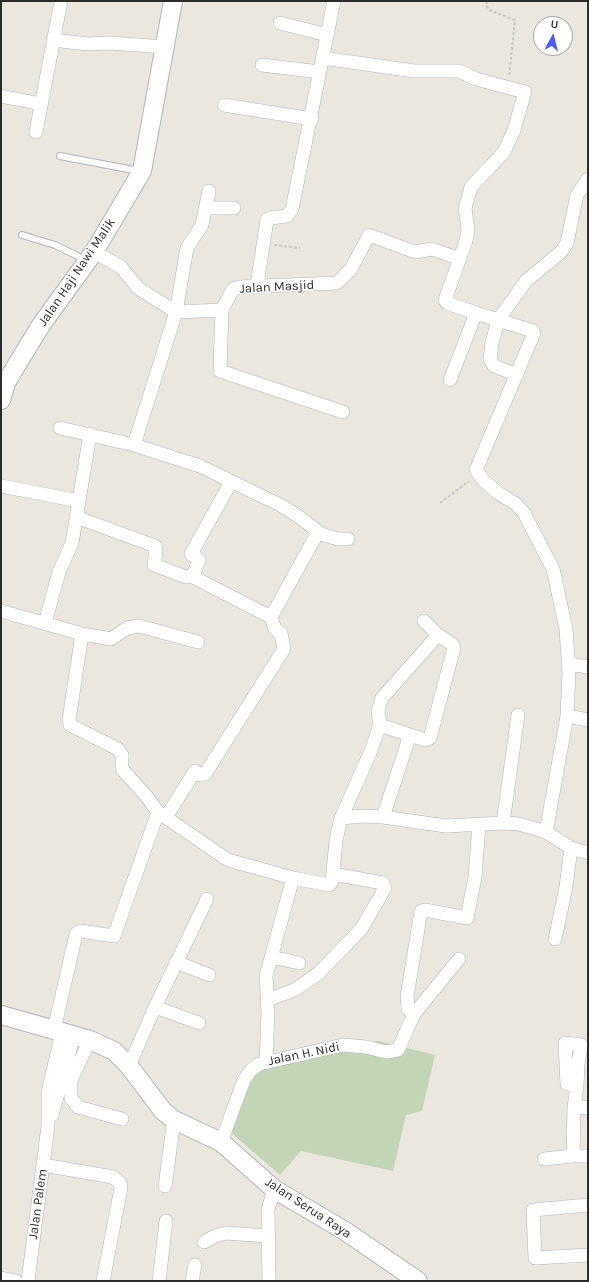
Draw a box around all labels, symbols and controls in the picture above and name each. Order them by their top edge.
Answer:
north arrow [533,16,573,56]
text: U [550,18,559,31]
street label: Jalan Haji Nawi Malik [35,215,119,329]
street label: Jalan Masjid [239,277,315,297]
street label: Jalan H. Nidi [267,1039,341,1069]
street label: Jalan Palem [25,1168,51,1240]
street label: Jalan Serua Raya [262,1174,354,1242]

